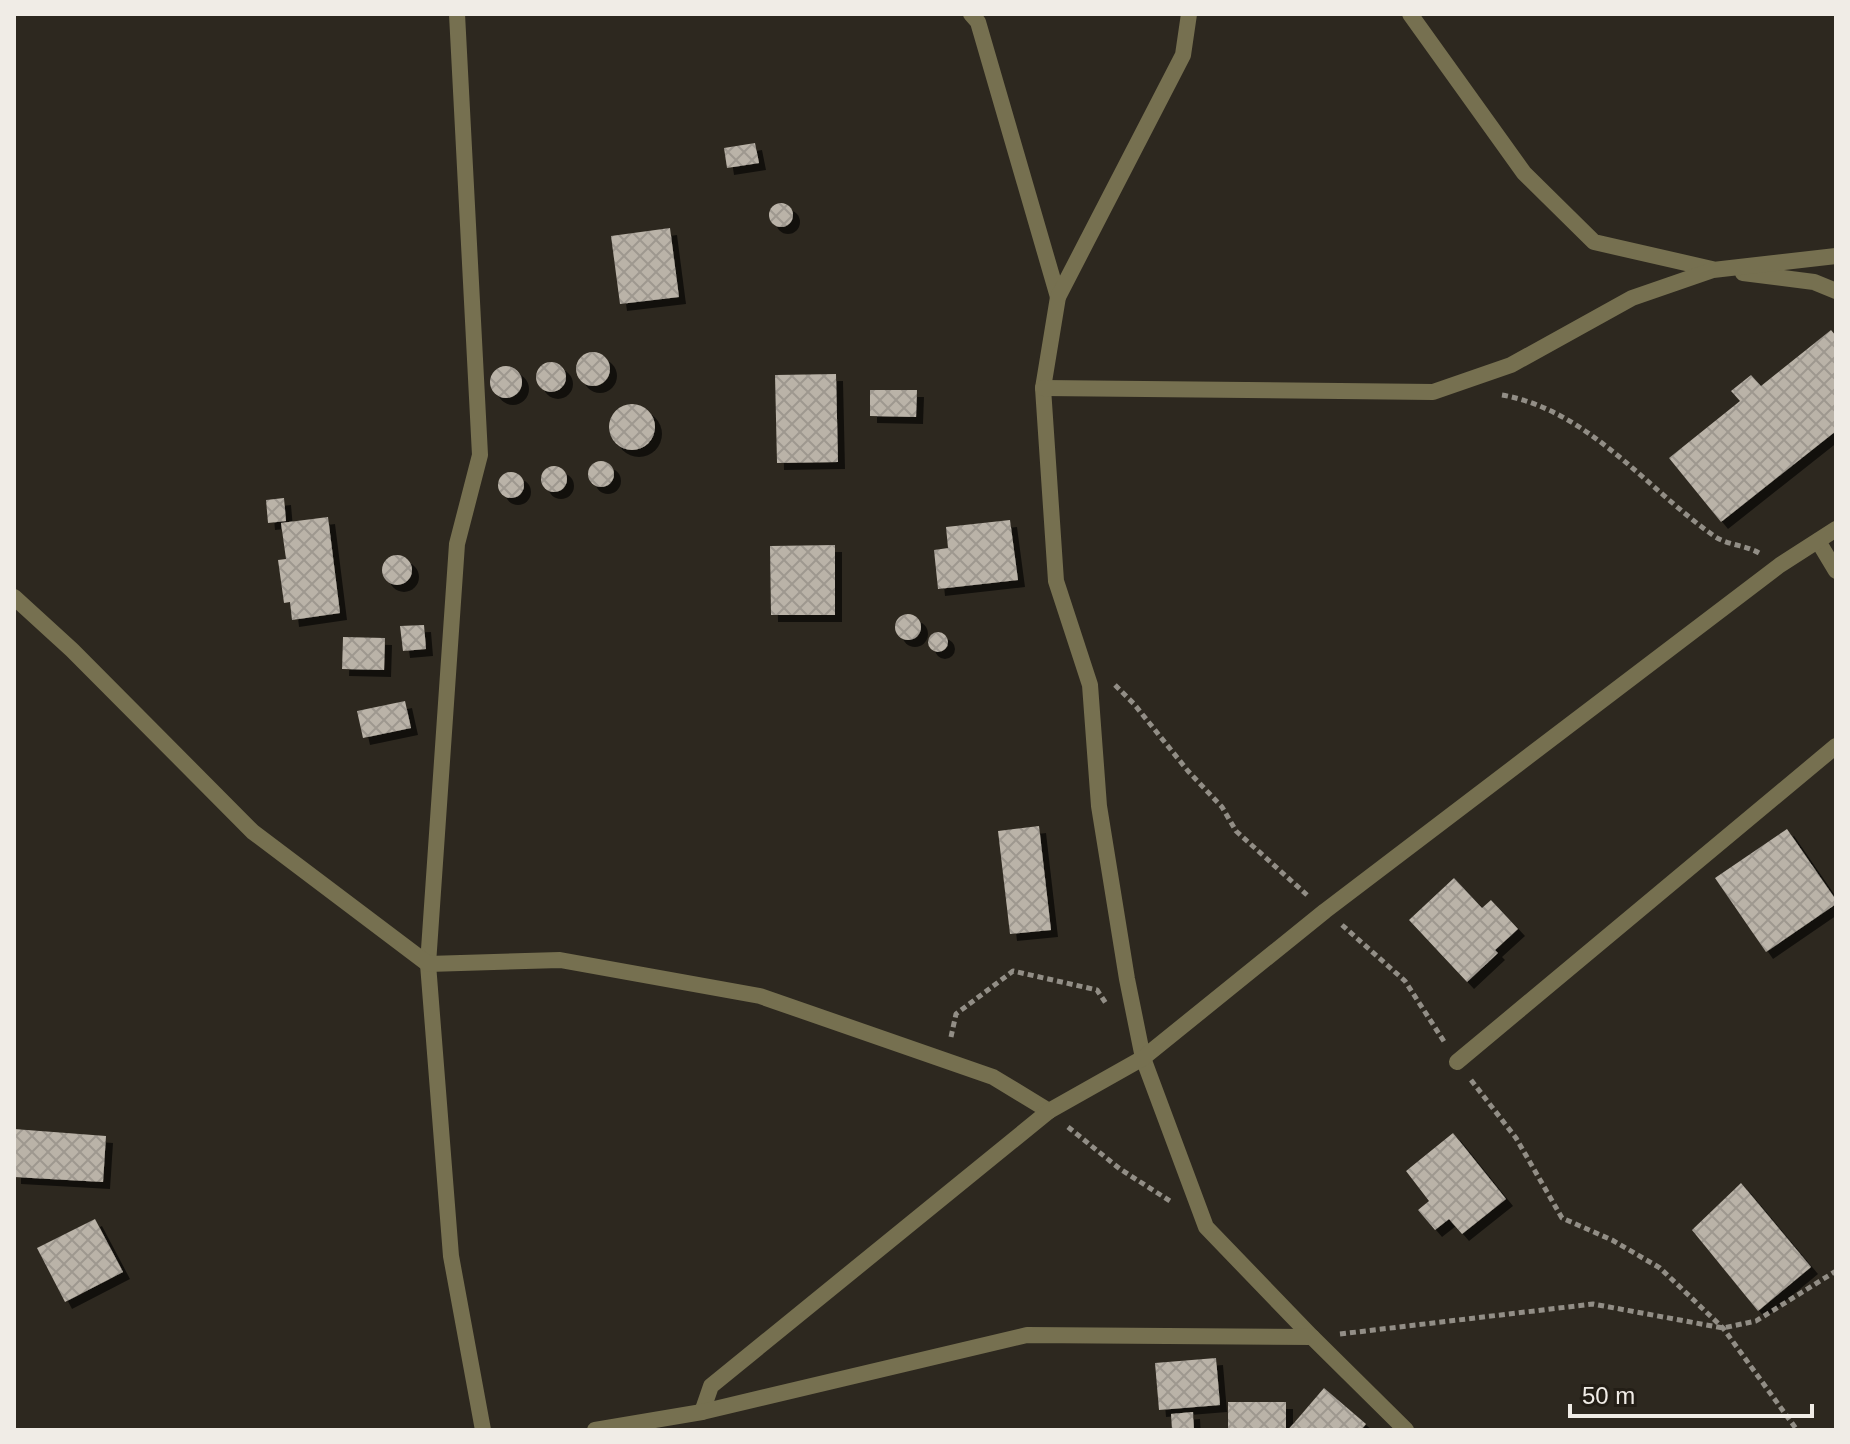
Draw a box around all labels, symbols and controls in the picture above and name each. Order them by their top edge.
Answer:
scale bar [1570,1368,1812,1418]
text: 50 m [1582,1382,1635,1409]

